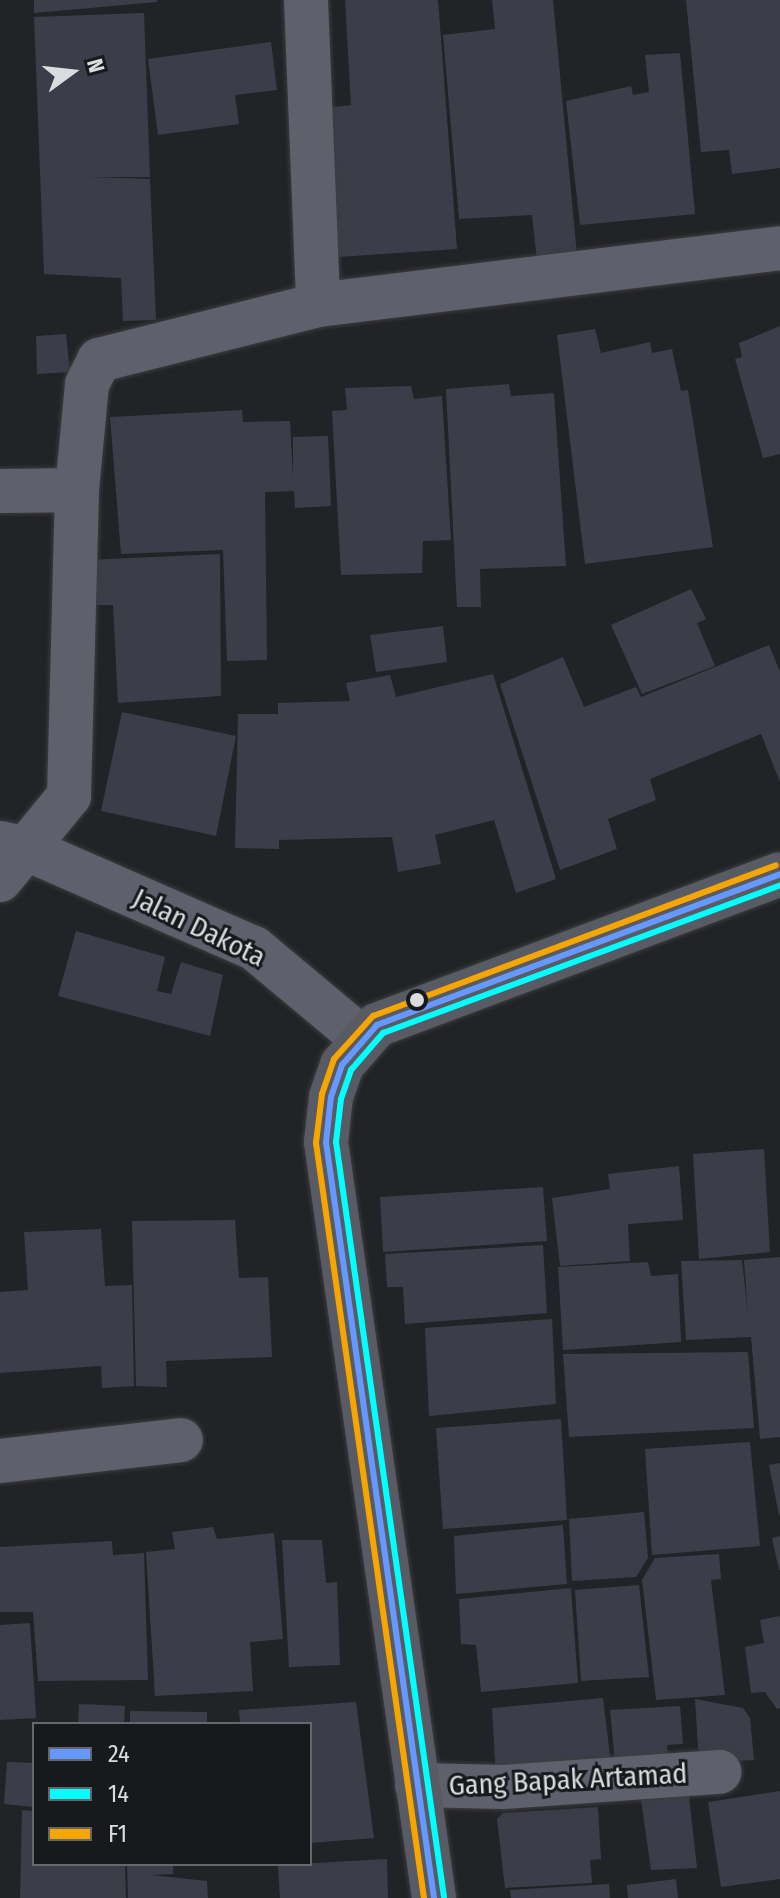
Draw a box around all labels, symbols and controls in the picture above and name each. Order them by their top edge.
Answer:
north arrow [32,32,112,112]
text: N [81,56,110,76]
street label: Jalan Dakota [127,881,271,975]
unlabelled marker [409,992,425,1008]
legend [32,1722,312,1866]
text: 24 [108,1740,130,1768]
street label: Gang Bapak Artamad [448,1757,688,1803]
text: 14 [108,1780,129,1808]
text: F1 [108,1820,127,1848]

